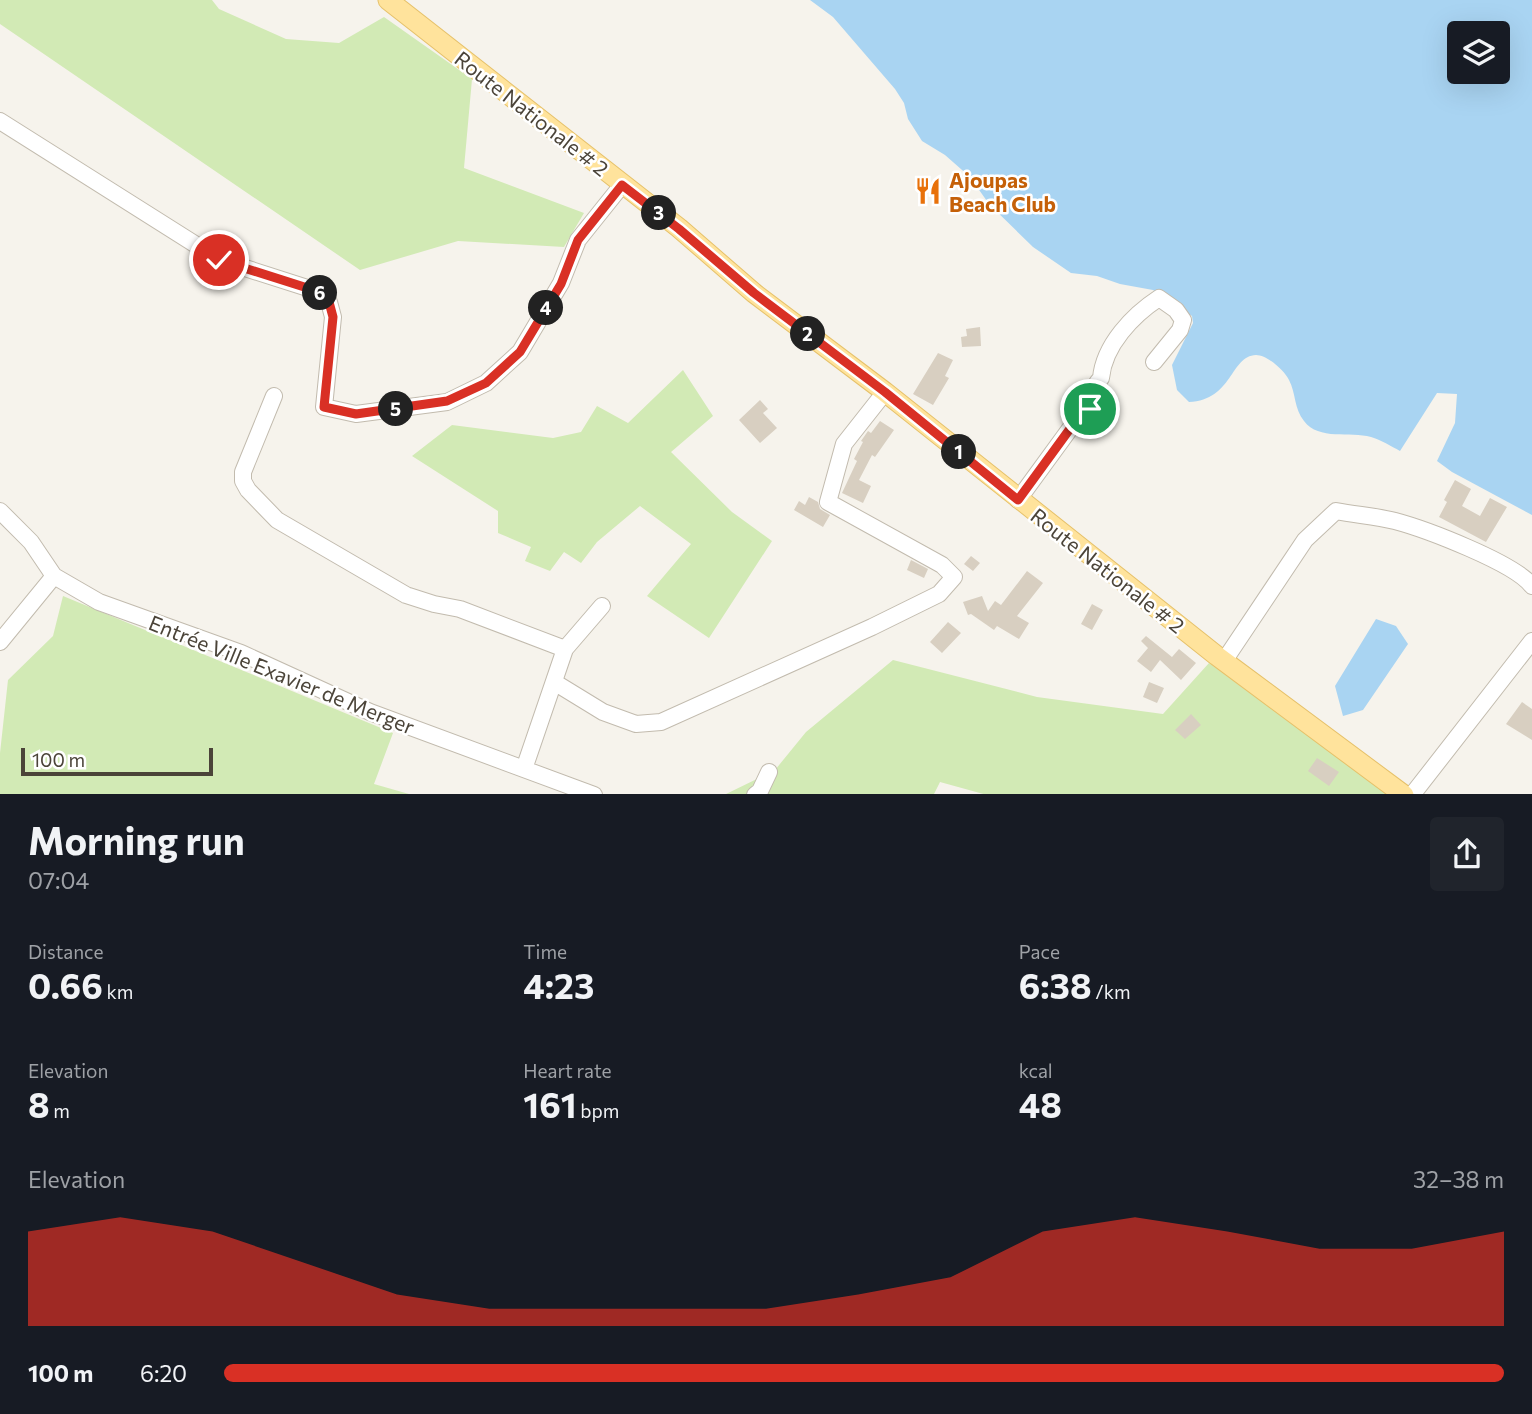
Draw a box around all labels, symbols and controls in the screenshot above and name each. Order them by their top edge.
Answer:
map controls [1447,21,1510,84]
button: layers [1447,21,1510,84]
street label: Route Nationale # 2 [450,45,614,181]
place label: Ajoupas Beach Club [949,167,1056,216]
restaurant icon: Ajoupas Beach Club [913,176,943,206]
pin: 3 [642,196,676,230]
text: 3 [653,201,664,224]
pin [189,230,249,290]
icon: check [200,241,238,279]
pin: 6 [302,276,338,310]
text: 6 [314,281,325,304]
pin: 4 [528,290,564,326]
text: 4 [540,296,551,319]
pin: 2 [790,316,826,352]
text: 2 [802,322,813,345]
pin [1060,379,1120,439]
icon: arrive [1071,390,1109,428]
pin: 5 [378,392,414,426]
text: 5 [390,397,401,420]
pin: 1 [942,434,976,470]
text: 1 [954,440,963,463]
street label: Route Nationale # 2 [1026,502,1190,638]
street label: Entrée Ville Exavier de Merger [146,609,418,739]
scale bar [21,746,214,777]
text: 100 m [32,748,85,771]
text: Morning run [28,816,245,863]
button: share [1430,817,1504,891]
text: 07:04 [28,866,89,894]
text: Distance [28,940,104,963]
text: Time [523,940,567,963]
text: Pace [1019,940,1060,963]
text: 0.66 [28,963,103,1006]
text: 4:23 [523,963,594,1006]
text: 6:38 [1019,963,1092,1006]
text: km [103,980,133,1003]
text: /km [1092,980,1131,1003]
text: Elevation [28,1059,108,1082]
text: Heart rate [523,1059,612,1082]
text: kcal [1019,1059,1053,1082]
text: 8 [28,1082,50,1125]
text: 161 [523,1082,577,1125]
text: 48 [1019,1082,1062,1125]
text: m [50,1099,70,1122]
text: bpm [577,1099,619,1122]
text: Elevation [28,1165,125,1193]
text: 32–38 m [1413,1165,1504,1193]
text: 100 m [28,1359,93,1387]
text: 6:20 [140,1359,187,1387]

